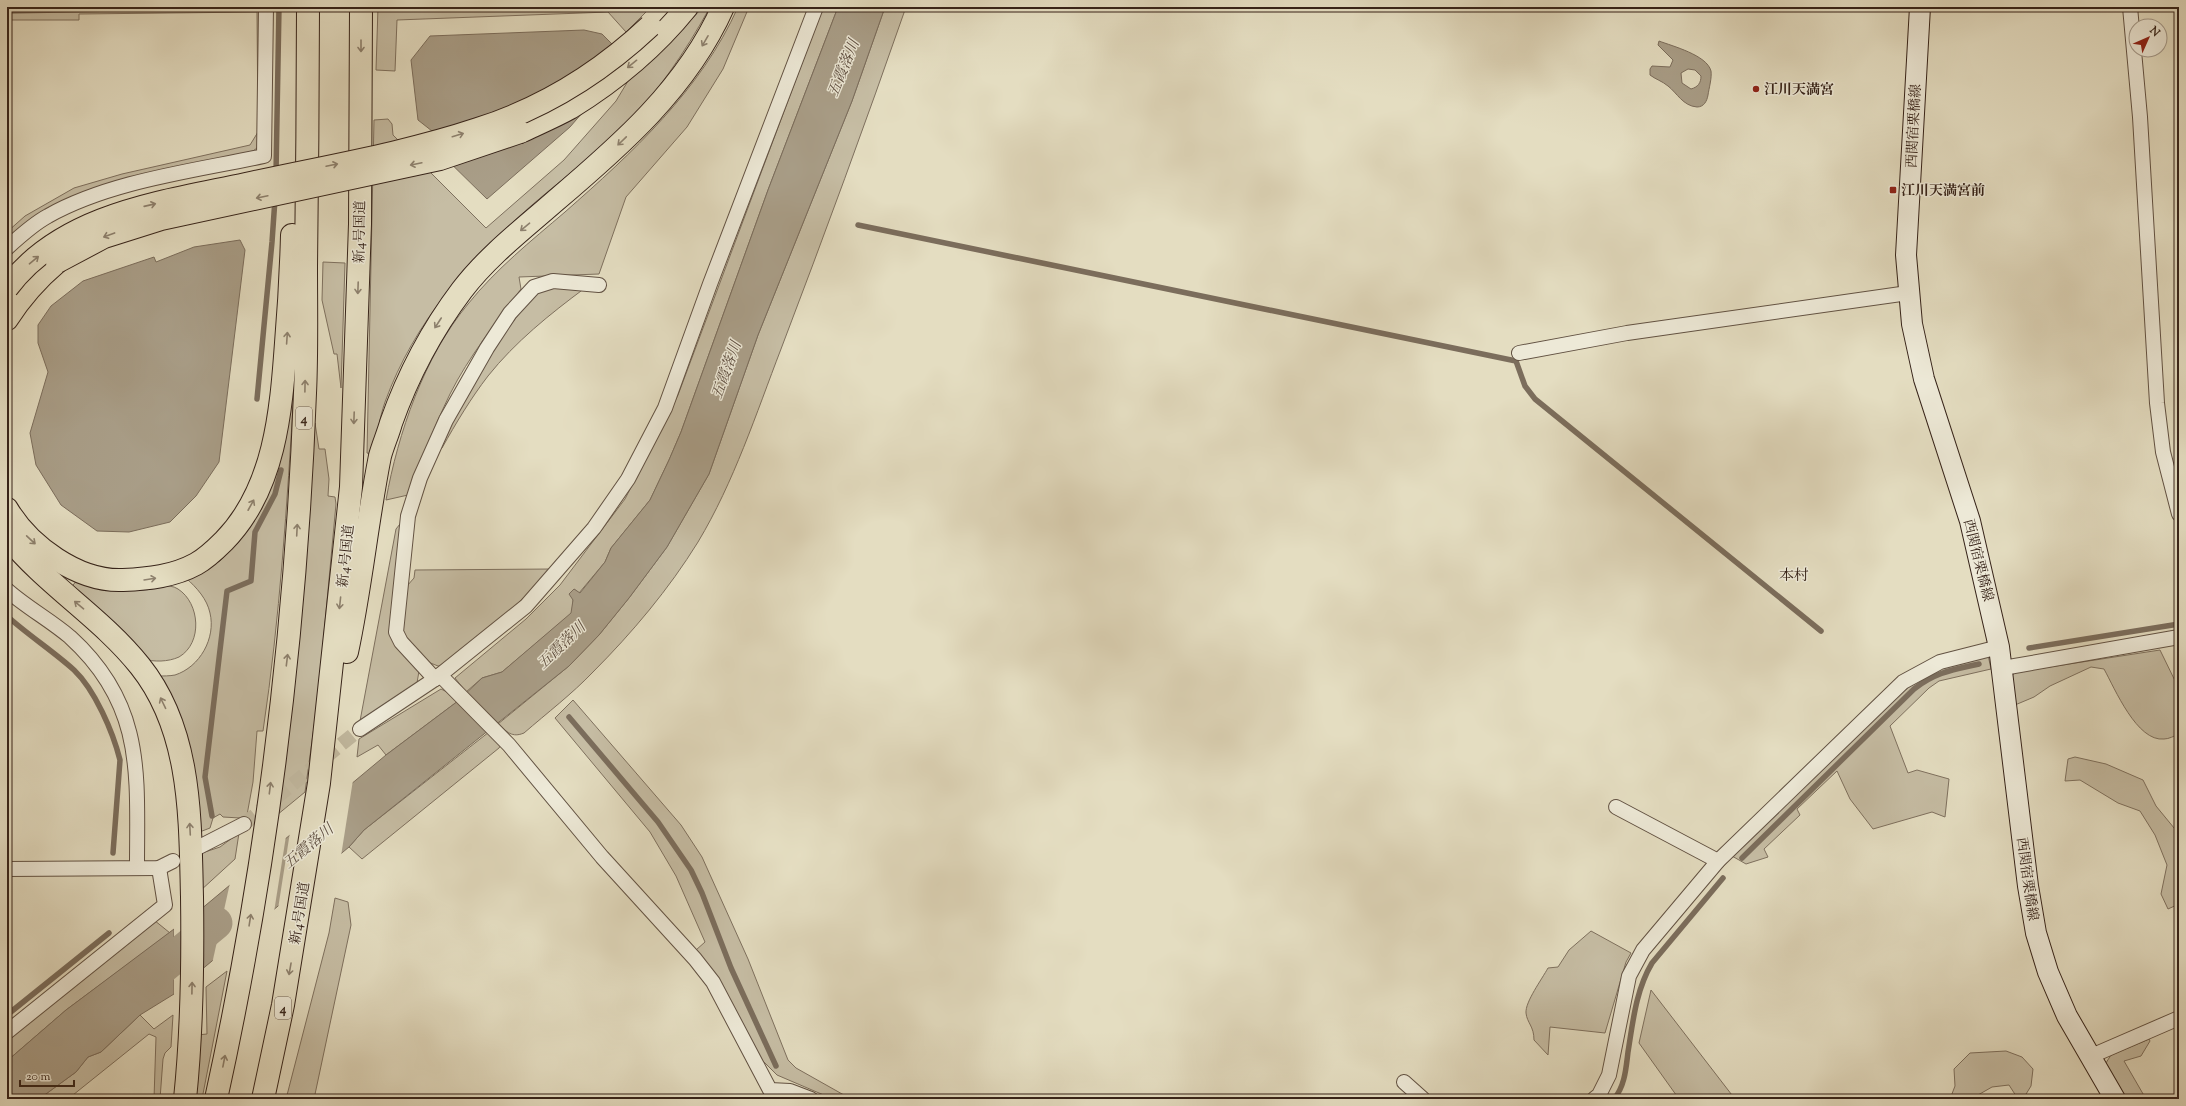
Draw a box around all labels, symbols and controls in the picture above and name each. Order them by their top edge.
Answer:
north arrow [2128,18,2168,58]
text: N [2145,22,2163,41]
one-way arrow [700,35,708,47]
water label: 五霞落川 [823,35,866,100]
one-way arrow [357,39,365,52]
one-way arrow [626,60,637,68]
place label: 江川天満宮 [1764,81,1834,101]
marker: 江川天満宮 [1751,84,1761,94]
street label: 西関宿栗橋線 [1903,84,1927,169]
one-way arrow [452,131,465,138]
one-way arrow [617,137,628,146]
one-way arrow [325,160,338,168]
one-way arrow [410,160,423,168]
place label: 江川天満宮前 [1901,182,1985,202]
marker: 江川天満宮前 [1888,185,1898,195]
one-way arrow [256,193,269,201]
street label: 新4号国道 [350,200,372,264]
one-way arrow [144,201,157,209]
one-way arrow [519,222,530,231]
one-way arrow [103,232,115,240]
one-way arrow [29,255,39,264]
one-way arrow [354,281,361,294]
one-way arrow [434,318,443,329]
one-way arrow [283,332,290,345]
water label: 五霞落川 [707,337,748,402]
one-way arrow [301,380,309,393]
road number: 4 [296,407,312,429]
one-way arrow [350,411,357,424]
one-way arrow [248,499,255,511]
street label: 西関宿栗橋線 [1957,517,1997,604]
one-way arrow [294,524,301,537]
street label: 新4号国道 [334,524,360,589]
one-way arrow [26,535,36,545]
district label: 本村 [1779,566,1809,587]
one-way arrow [143,575,156,583]
one-way arrow [336,596,344,609]
one-way arrow [73,600,84,609]
water label: 五霞落川 [533,616,592,674]
one-way arrow [283,653,291,666]
one-way arrow [158,697,166,709]
one-way arrow [266,782,274,795]
water label: 五霞落川 [279,819,340,874]
one-way arrow [186,823,193,836]
street label: 西関宿栗橋線 [2010,836,2042,922]
street label: 新4号国道 [286,881,316,946]
one-way arrow [246,914,254,927]
one-way arrow [285,962,293,975]
one-way arrow [188,982,196,995]
road number: 4 [275,997,291,1019]
one-way arrow [221,1055,229,1068]
scale bar [20,1062,74,1088]
text: 20 m [26,1068,51,1086]

